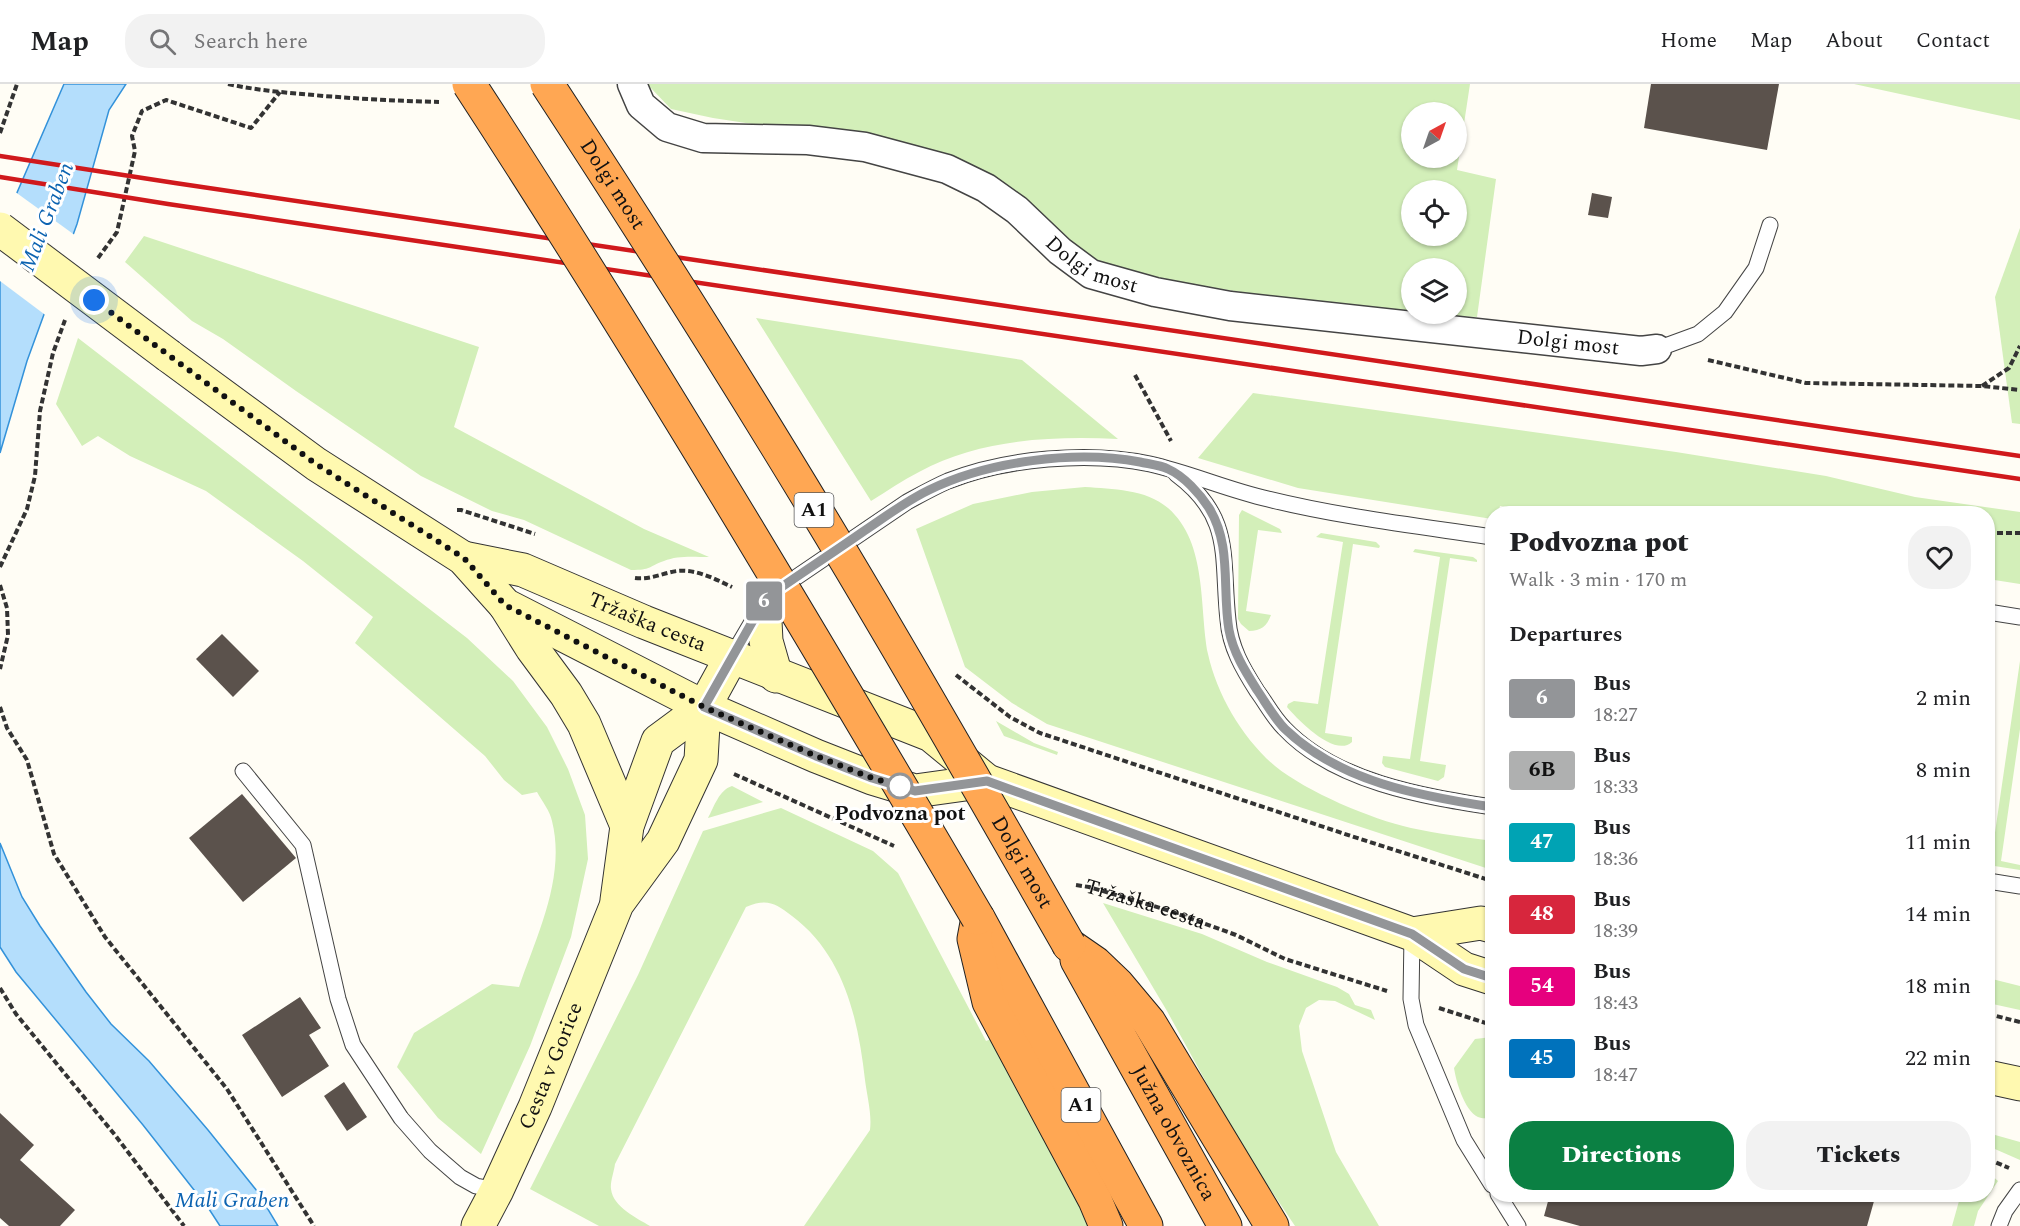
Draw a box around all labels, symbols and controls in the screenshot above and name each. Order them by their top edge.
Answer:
search box [125,14,545,68]
text: Map [30,20,89,63]
icon: search [146,25,179,58]
text: Search here [194,25,308,58]
text: Home [1660,25,1717,57]
text: Map [1750,25,1792,57]
text: About [1825,25,1883,57]
text: Contact [1916,25,1990,57]
north arrow [1401,102,1467,168]
map controls [1401,102,1467,324]
street label: Dolgi most [571,133,654,237]
water label: Mali Graben [11,157,83,276]
button: locate [1401,180,1467,246]
street label: Dolgi most [1037,228,1142,302]
button: layers [1401,258,1467,324]
your location [79,285,109,315]
street label: Dolgi most [1515,321,1621,364]
road number: A1 [794,493,834,527]
text: Podvozna pot [1509,521,1689,564]
button: heart [1908,526,1971,589]
text: Walk · 3 min · 170 m [1509,565,1687,595]
line badge: 6 [744,582,783,620]
street label: Tržaška cesta [583,584,712,661]
text: 6 [758,585,770,617]
text: Departures [1509,618,1623,651]
text: Bus [1593,667,1631,700]
text: 6 [1536,682,1548,714]
text: 2 min [1916,682,1971,715]
text: 18:27 [1593,700,1638,730]
text: Bus [1593,739,1631,772]
text: 6B [1529,754,1555,786]
text: 8 min [1916,754,1971,787]
text: 18:33 [1593,772,1638,802]
marker: Podvozna pot [887,773,913,799]
place label: Podvozna pot [834,798,966,830]
street label: Dolgi most [982,810,1061,915]
text: Bus [1593,811,1631,844]
text: 47 [1530,826,1554,858]
text: 11 min [1905,826,1971,859]
text: 18:36 [1593,844,1638,874]
street label: Tržaška cesta [1081,871,1211,939]
text: Bus [1593,883,1631,916]
text: 48 [1530,898,1554,930]
text: 14 min [1905,898,1971,931]
text: 18:39 [1593,916,1638,946]
text: Bus [1593,955,1631,988]
text: 54 [1530,970,1554,1002]
text: 18 min [1905,970,1971,1003]
text: 18:43 [1593,988,1638,1018]
street label: Cesta v Gorice [511,997,592,1135]
text: Bus [1593,1027,1631,1060]
text: 45 [1530,1042,1554,1074]
text: 22 min [1905,1042,1971,1075]
street label: Južna obvoznica [1123,1059,1224,1207]
text: 18:47 [1593,1060,1638,1090]
road number: A1 [1062,1088,1100,1122]
button: Directions [1509,1121,1734,1190]
button: Tickets [1746,1121,1971,1190]
water label: Mali Graben [175,1184,290,1217]

